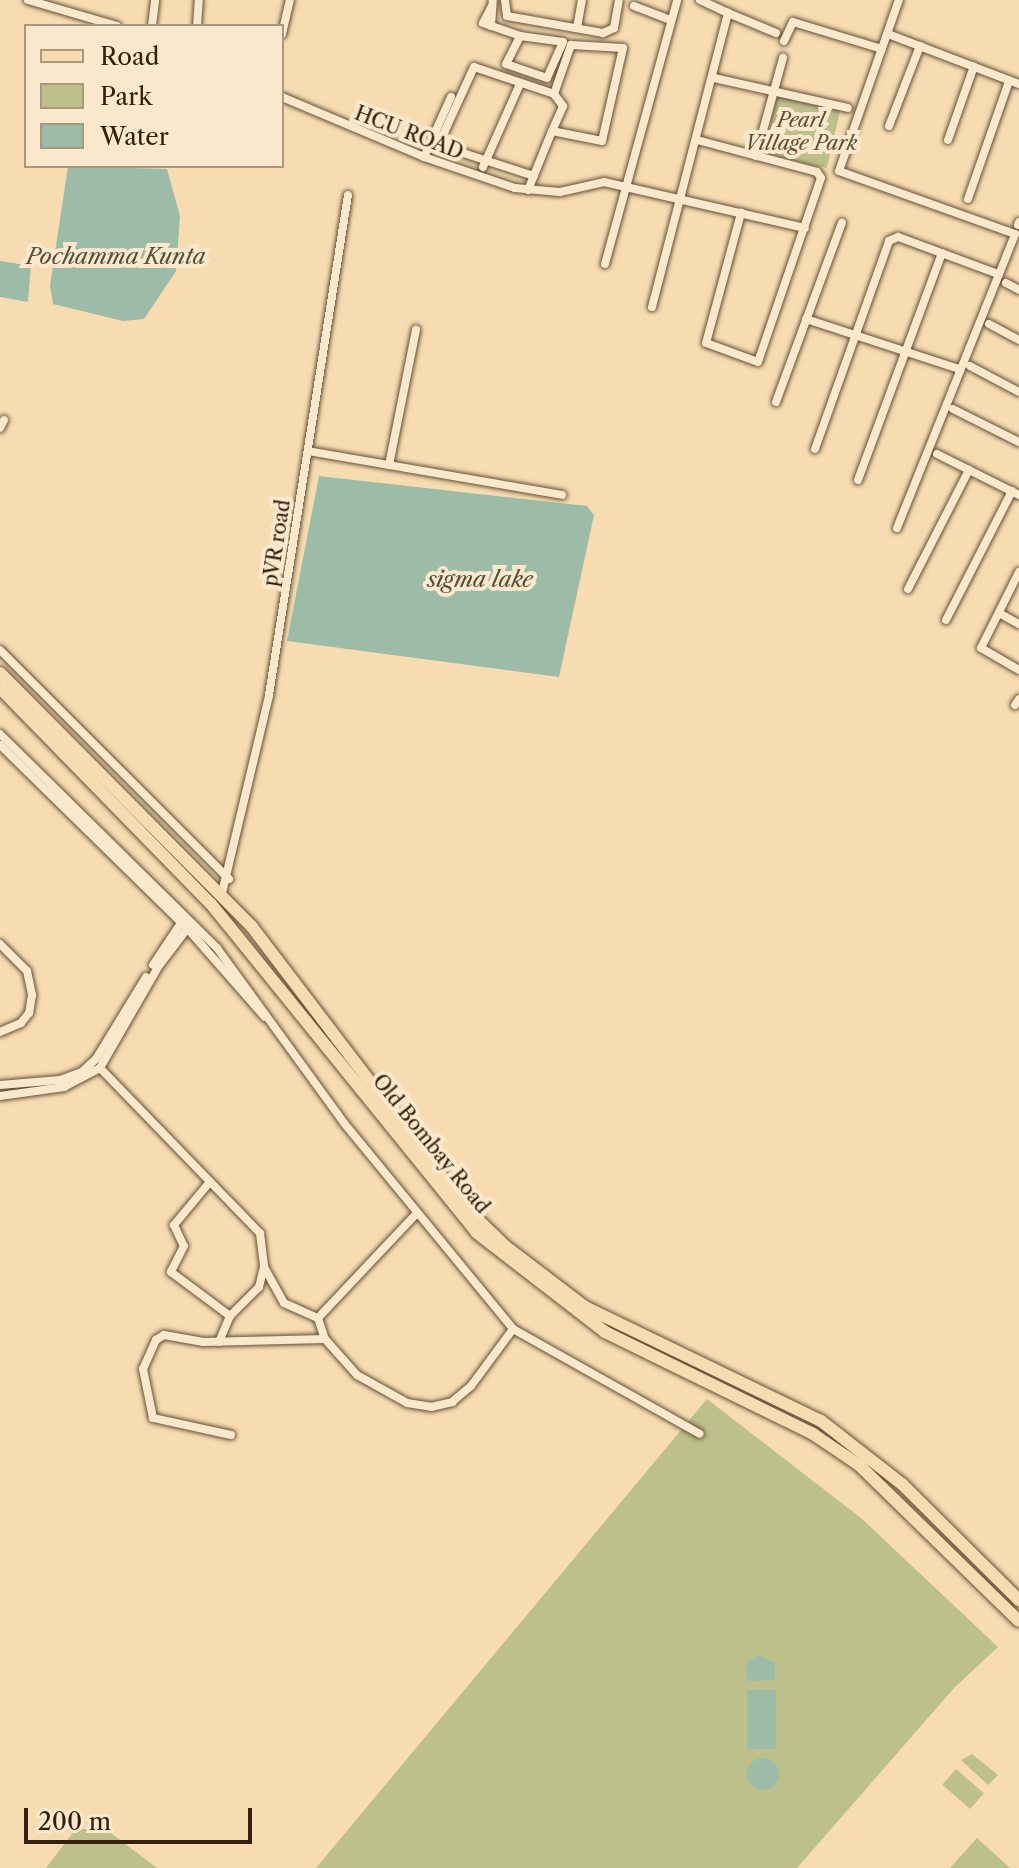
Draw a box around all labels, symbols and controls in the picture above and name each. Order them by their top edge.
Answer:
legend [24,24,284,168]
text: Road [100,42,159,71]
text: Park [100,82,152,111]
street label: HCU ROAD [351,101,467,165]
park label: Pearl Village Park [745,109,857,156]
text: Water [100,122,169,151]
water label: Pochamma Kunta [26,244,206,270]
street label: pVR road [258,498,296,588]
water label: sigma lake [427,567,533,593]
street label: Old Bombay Road [367,1069,495,1219]
scale bar [28,1792,256,1842]
text: 200 m [38,1807,111,1836]

